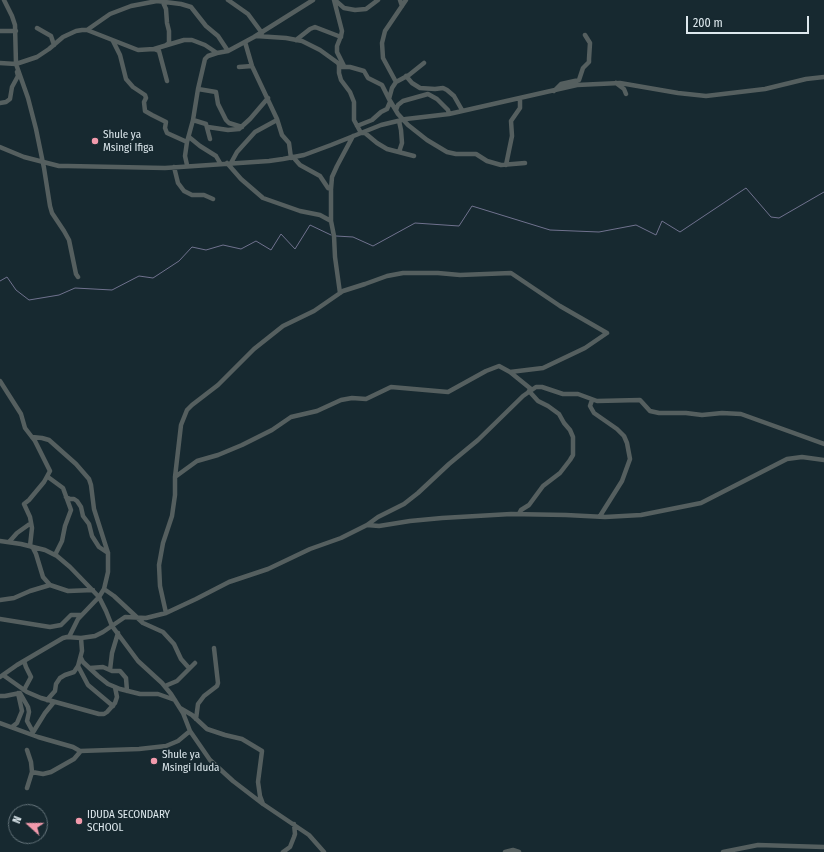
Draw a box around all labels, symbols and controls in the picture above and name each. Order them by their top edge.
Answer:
scale bar [688,8,811,34]
text: 200 m [693,16,723,30]
place label: Shule ya Msingi Ifiga [103,128,154,154]
marker: Shule ya Msingi Ifiga [90,136,100,146]
place label: Shule ya Msingi Iduda [162,748,219,774]
marker: Shule ya Msingi Iduda [149,756,159,766]
north arrow [8,804,48,844]
place label: IDUDA SECONDARY SCHOOL [87,808,170,834]
text: N [10,814,25,825]
marker: IDUDA SECONDARY SCHOOL [74,816,84,826]

